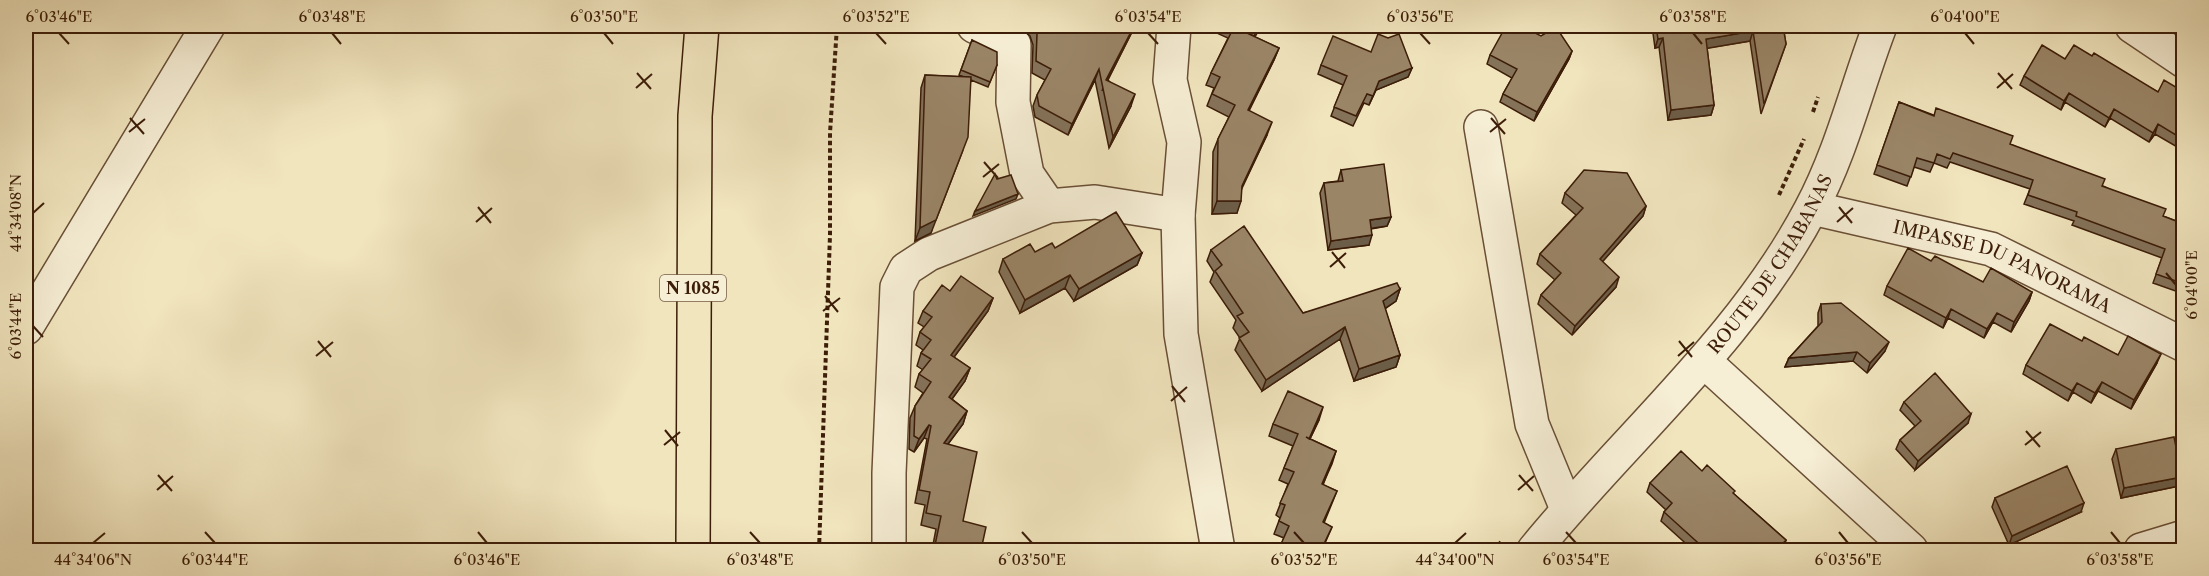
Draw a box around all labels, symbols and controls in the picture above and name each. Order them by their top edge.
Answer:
text: 6°03'46"E [26,7,92,26]
text: 6°03'48"E [298,7,366,26]
text: 6°03'50"E [570,7,638,26]
text: 6°03'52"E [842,7,910,26]
text: 6°03'54"E [1114,7,1182,26]
text: 6°03'56"E [1386,7,1454,26]
text: 6°03'58"E [1659,7,1727,26]
text: 6°04'00"E [1930,7,2000,26]
street label: ROUTE DE CHABANAS [1703,171,1837,359]
text: 44°34'08"N [6,174,25,252]
street label: IMPASSE DU PANORAMA [1891,216,2115,318]
text: 6°04'00"E [2182,250,2201,320]
road number: N 1085 [660,275,726,301]
text: 6°03'44"E [6,293,25,359]
text: 44°34'06"N [54,550,132,569]
text: 6°03'44"E [182,550,248,569]
text: 6°03'46"E [454,550,520,569]
text: 6°03'48"E [726,550,794,569]
text: 6°03'50"E [998,550,1066,569]
text: 6°03'52"E [1270,550,1338,569]
text: 44°34'00"N [1415,550,1495,569]
text: 6°03'54"E [1542,550,1610,569]
text: 6°03'56"E [1814,550,1882,569]
text: 6°03'58"E [2086,550,2154,569]

